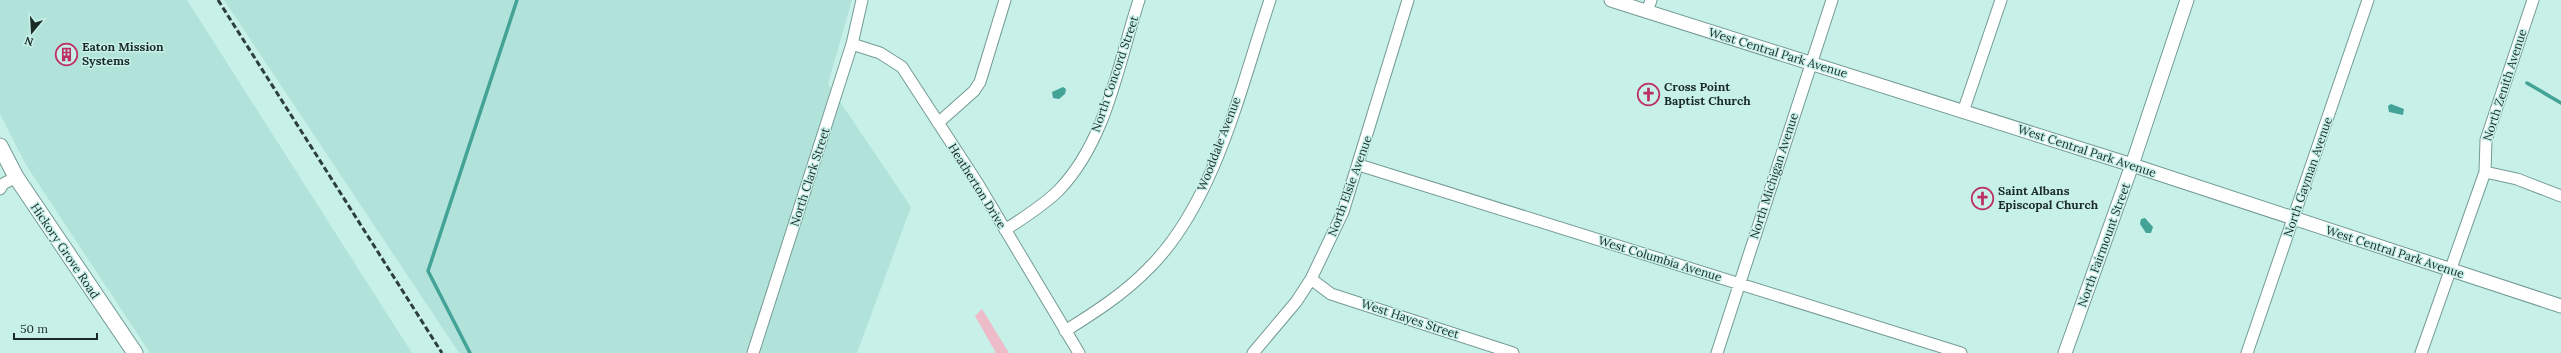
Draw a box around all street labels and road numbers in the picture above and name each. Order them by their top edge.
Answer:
street label: North Concord Street [1088,13,1142,134]
street label: West Central Park Avenue [1707,24,1850,81]
street label: North Zenith Avenue [2479,27,2530,143]
street label: Wooddale Avenue [1194,94,1244,193]
street label: North Michigan Avenue [1746,110,1801,241]
street label: North Gayman Avenue [2280,114,2335,239]
street label: West Central Park Avenue [2016,121,2159,180]
street label: North Clark Street [786,125,833,228]
street label: North Elsie Avenue [1324,133,1375,238]
street label: Heatherton Drive [945,140,1010,231]
street label: North Fairmount Street [2074,180,2133,309]
street label: Hickory Grove Road [28,200,103,301]
street label: West Central Park Avenue [2324,222,2467,281]
street label: West Columbia Avenue [1597,233,1724,285]
street label: West Hayes Street [1359,296,1461,342]

